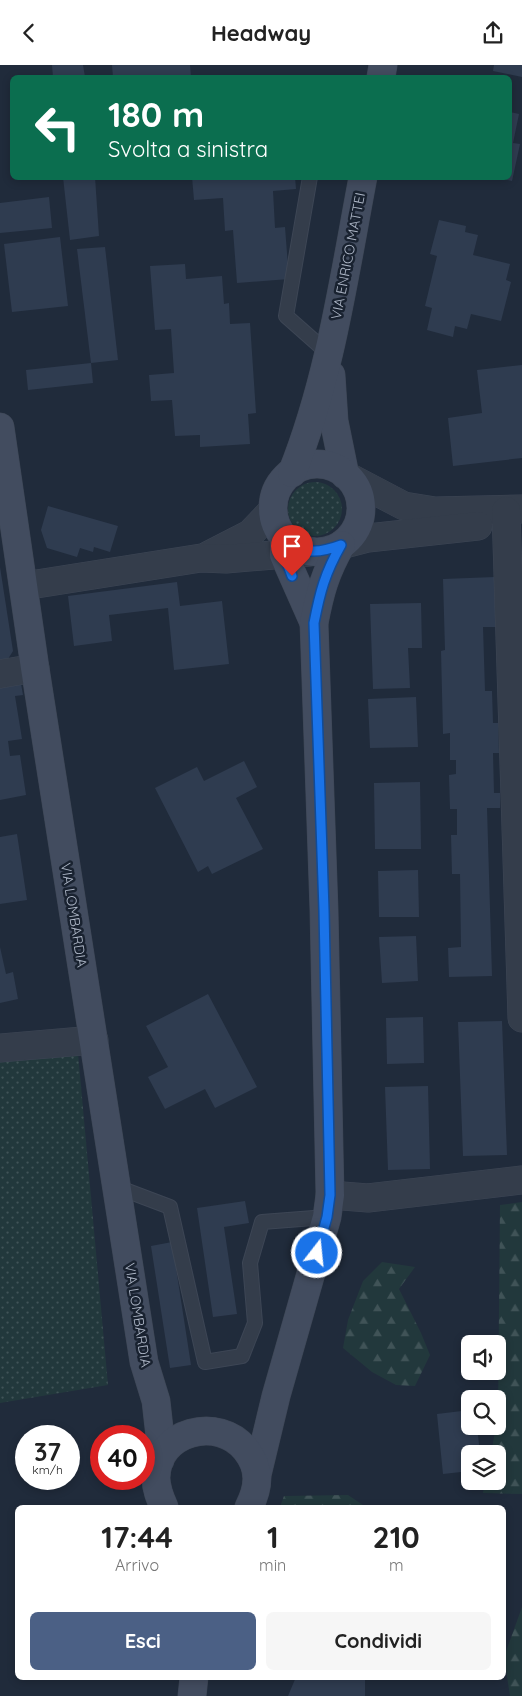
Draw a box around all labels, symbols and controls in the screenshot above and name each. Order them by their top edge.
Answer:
icon: back [15,19,43,47]
text: Headway [211,19,311,47]
icon: share [479,19,507,47]
text: 180 m [108,92,204,136]
icon: left [25,95,90,160]
text: Svolta a sinistra [108,135,268,163]
street label: VIA ENRICO MATTEI [327,191,369,321]
pin [271,525,313,576]
icon: arrive [278,532,306,560]
street label: VIA LOMBARDIA [57,861,91,969]
position arrow [290,1226,342,1278]
street label: VIA LOMBARDIA [121,1261,155,1369]
map controls [461,1335,506,1490]
button: sound [461,1335,506,1380]
button: search [461,1390,506,1435]
speed limit sign: 40 [90,1425,155,1490]
text: 37 [34,1436,61,1467]
button: layers [461,1445,506,1490]
text: km/h [32,1462,63,1477]
text: 17:44 [101,1518,173,1556]
text: 1 [267,1518,279,1556]
text: 210 [373,1518,420,1556]
text: Arrivo [115,1555,159,1575]
text: min [259,1555,286,1575]
text: m [389,1555,403,1575]
button: Esci [30,1612,256,1670]
button: Condividi [266,1612,491,1670]

